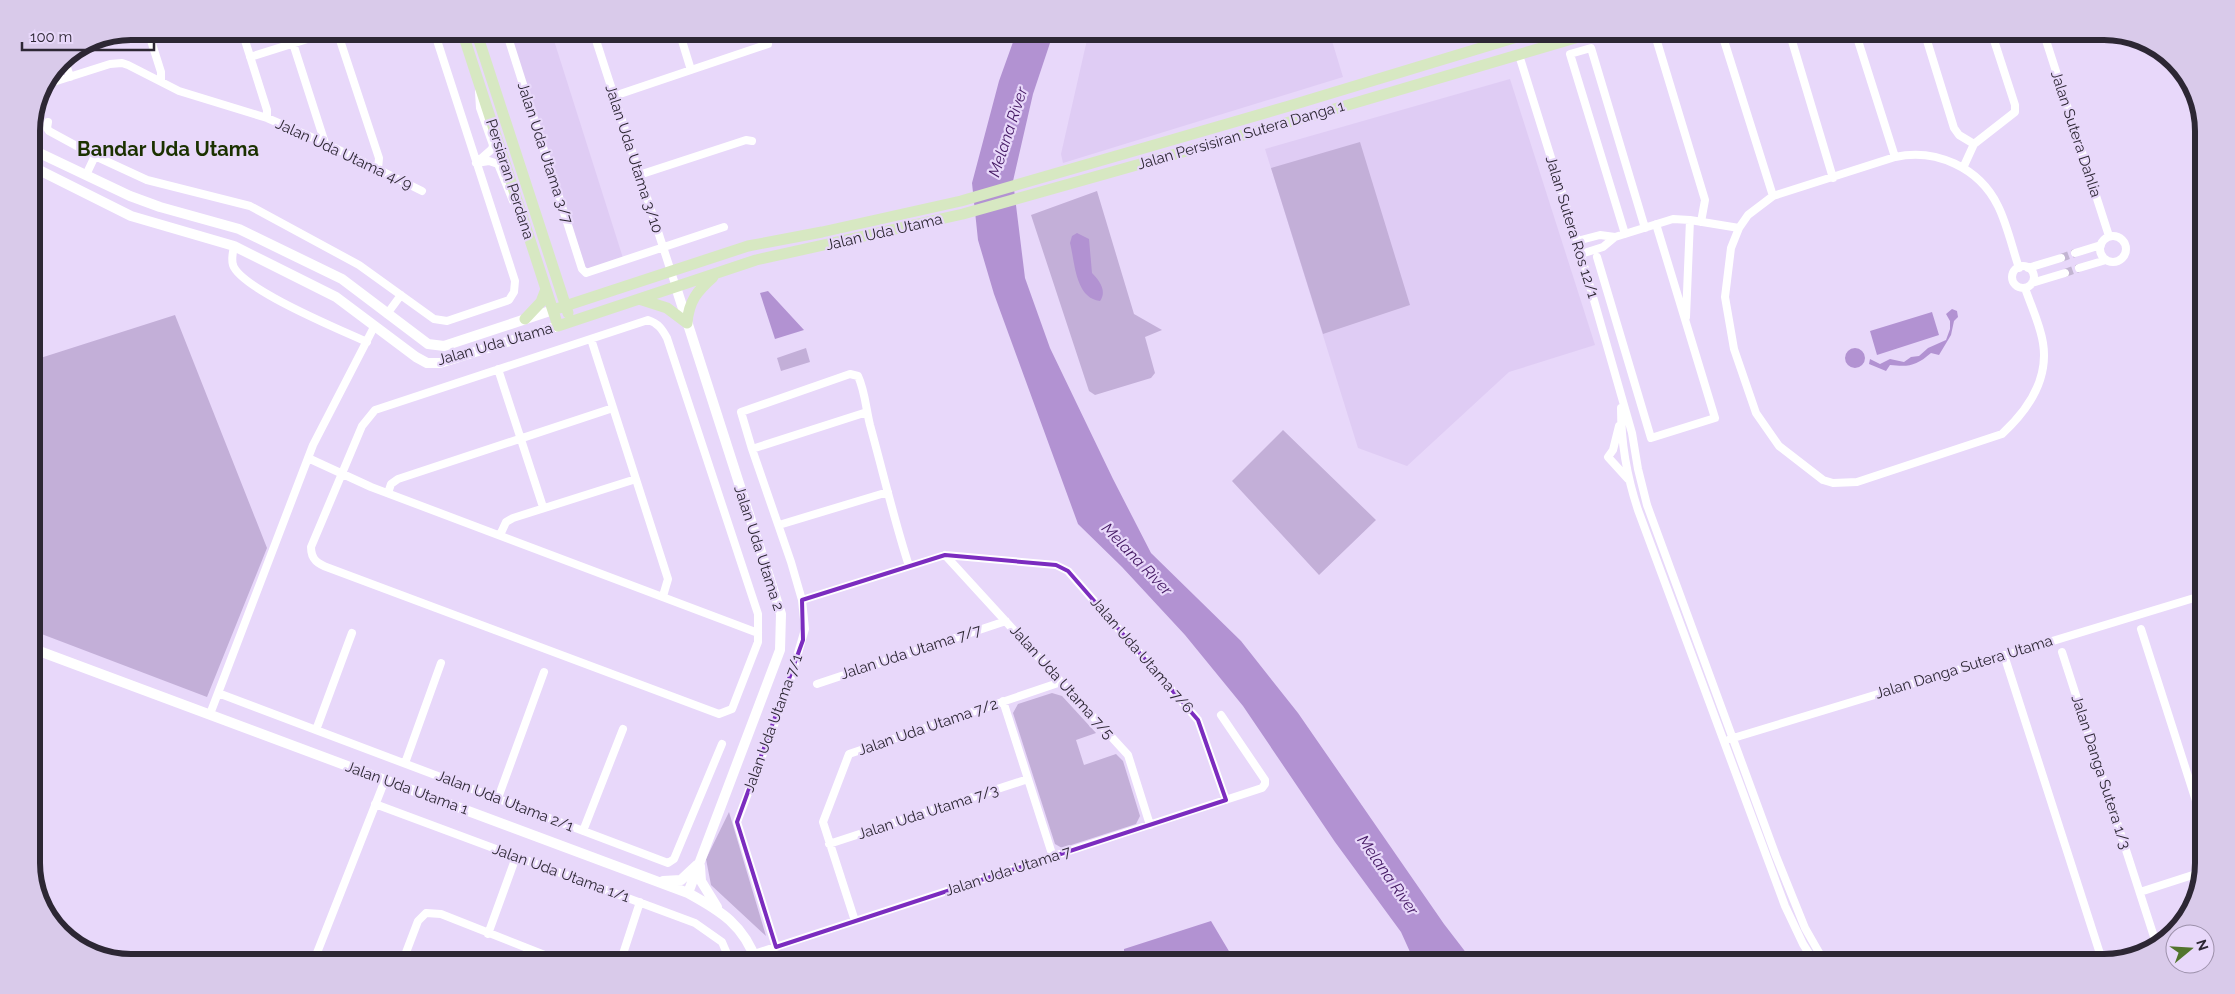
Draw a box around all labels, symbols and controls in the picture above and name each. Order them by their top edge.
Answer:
scale bar [22,20,155,52]
text: 100 m [30,28,72,46]
street label: Jalan Sutera Dahlia [2047,68,2105,200]
street label: Jalan Uda Utama 3/7 [514,80,576,226]
street label: Jalan Uda Utama 3/10 [601,82,667,236]
water label: Melana River [985,84,1032,179]
street label: Jalan Persisiran Sutera Danga 1 [1135,97,1347,173]
street label: Jalan Uda Utama 4/9 [273,114,415,194]
street label: Persiaran Perdana [482,117,538,241]
district label: Bandar Uda Utama [77,137,259,161]
street label: Jalan Sutera Ros 12/1 [1542,154,1602,301]
street label: Jalan Uda Utama [824,210,944,254]
street label: Jalan Uda Utama [435,319,555,369]
street label: Jalan Uda Utama 2 [730,483,788,613]
water label: Melana River [1098,519,1177,600]
street label: Jalan Uda Utama 7/6 [1087,593,1197,717]
street label: Jalan Uda Utama 7/7 [838,621,984,683]
street label: Jalan Uda Utama 7/5 [1006,621,1118,743]
street label: Jalan Danga Sutera Utama [1873,631,2055,703]
street label: Jalan Uda Utama 7/1 [740,651,806,794]
street label: Jalan Danga Sutera 1/3 [2068,693,2134,851]
street label: Jalan Uda Utama 7/2 [856,695,1000,759]
street label: Jalan Uda Utama 1 [343,757,471,819]
street label: Jalan Uda Utama 2/1 [434,766,577,836]
street label: Jalan Uda Utama 7/3 [855,781,1001,843]
water label: Melana River [1353,831,1423,919]
street label: Jalan Uda Utama 1/1 [490,840,632,906]
street label: Jalan Uda Utama 7 [943,842,1073,900]
north arrow [2165,924,2215,974]
text: N [2193,937,2212,953]

